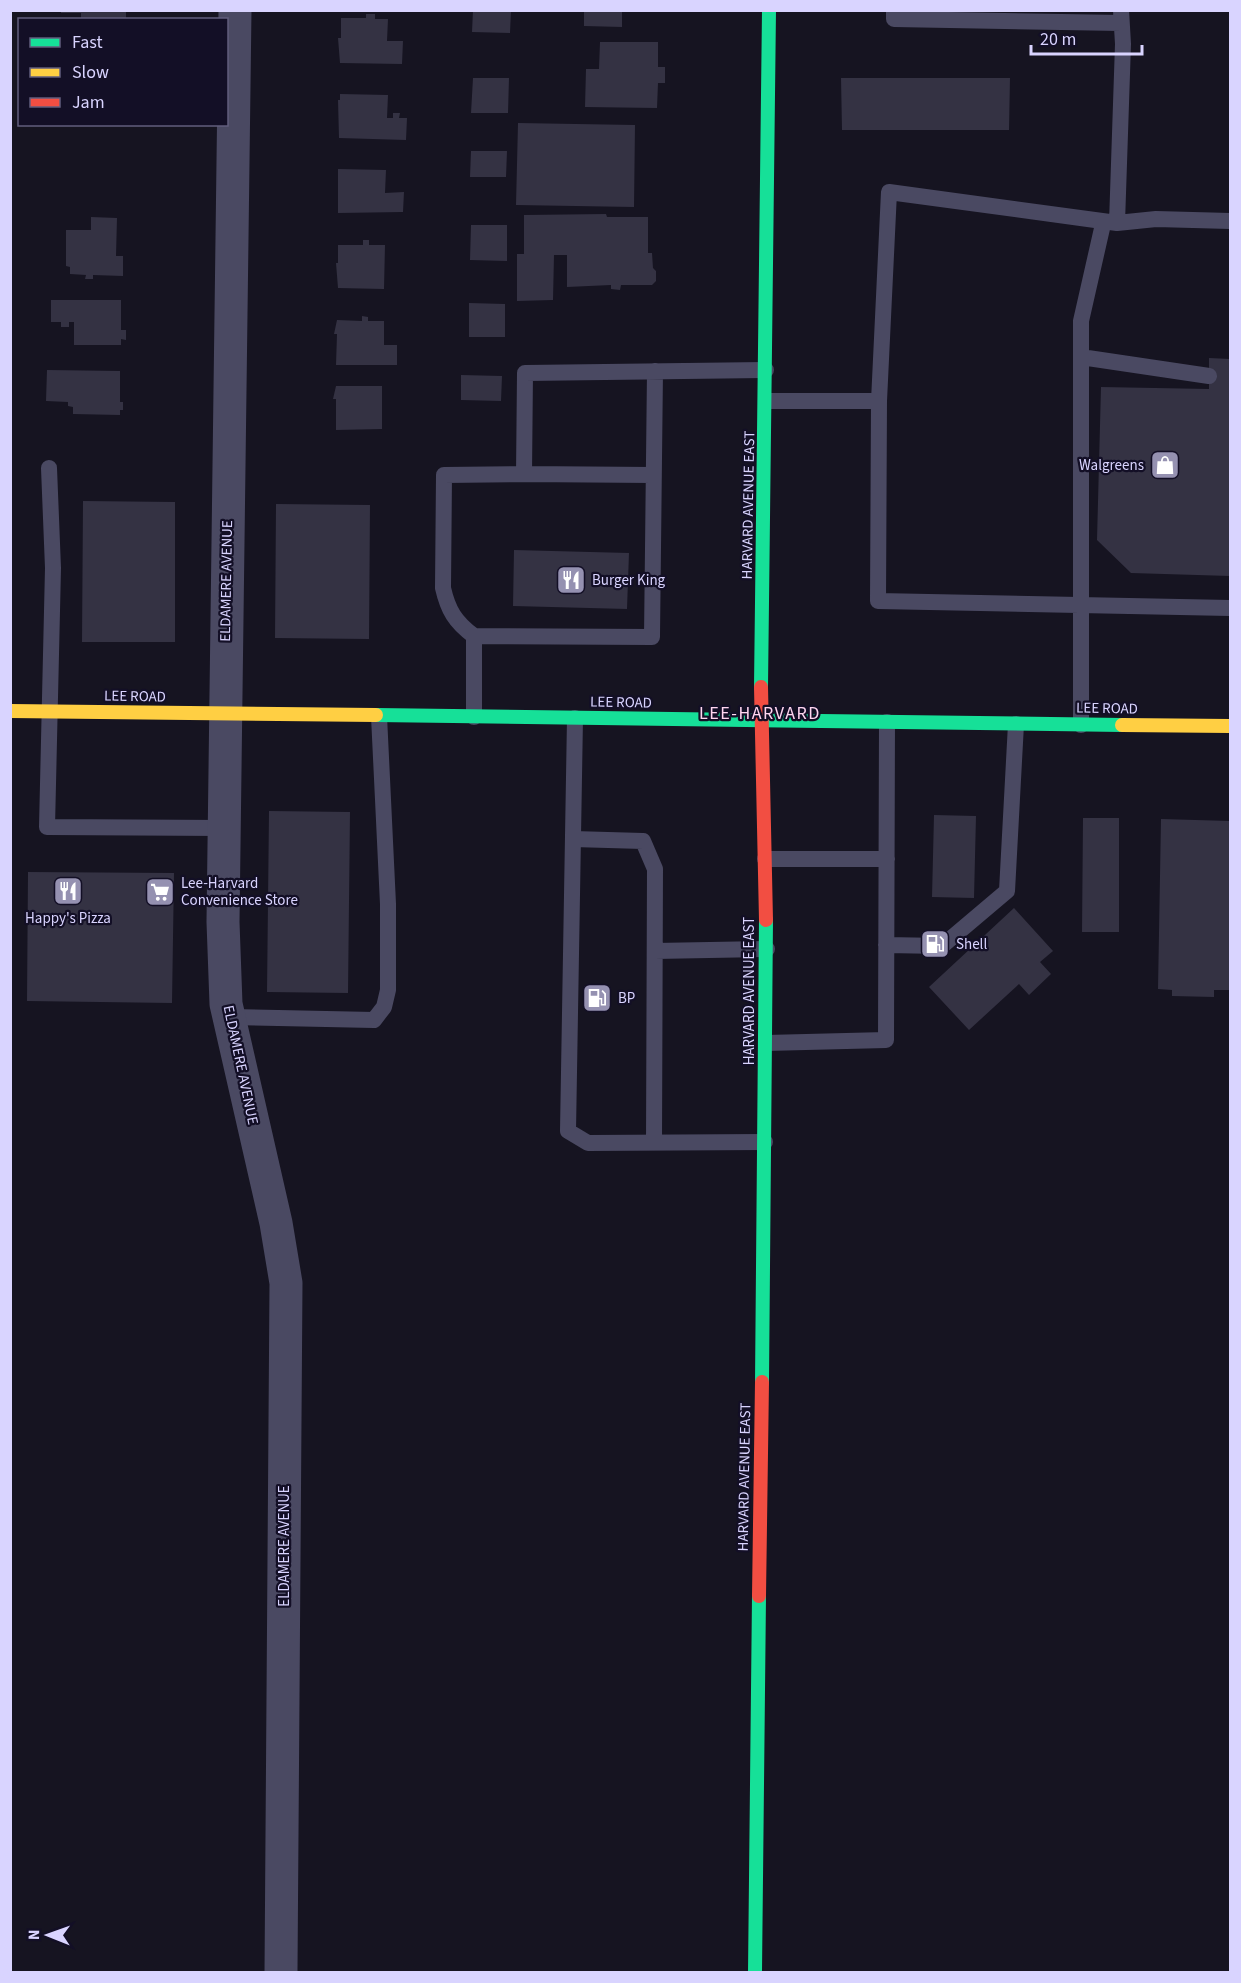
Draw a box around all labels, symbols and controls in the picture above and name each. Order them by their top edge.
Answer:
legend [18,18,228,126]
scale bar [1031,18,1142,56]
text: 20 m [1040,27,1076,52]
text: Fast [72,30,103,55]
text: Slow [72,60,109,85]
text: Jam [72,90,105,115]
street label: HARVARD AVENUE EAST [737,431,760,579]
shop icon: Walgreens [1149,449,1181,481]
place label: Walgreens [1079,455,1144,476]
street label: ELDAMERE AVENUE [215,520,238,642]
restaurant icon: Burger King [555,564,587,596]
place label: Burger King [592,570,666,591]
street label: LEE ROAD [104,685,166,708]
street label: LEE ROAD [590,691,652,714]
street label: LEE ROAD [1076,697,1138,720]
district label: LEE-HARVARD [699,701,821,726]
place label: Lee-Harvard Convenience Store [181,873,298,911]
restaurant icon: Happy's Pizza [52,875,84,907]
supermarket icon: Lee-Harvard Convenience Store [144,876,176,908]
place label: Happy's Pizza [25,908,111,929]
street label: HARVARD AVENUE EAST [739,917,760,1065]
fuel station icon: Shell [919,928,951,960]
place label: Shell [956,934,987,955]
fuel station icon: BP [581,982,613,1014]
place label: BP [618,988,635,1009]
street label: ELDAMERE AVENUE [218,1003,263,1127]
street label: HARVARD AVENUE EAST [733,1403,756,1551]
street label: ELDAMERE AVENUE [274,1485,295,1607]
north arrow [18,1905,78,1965]
text: N [23,1929,45,1940]

